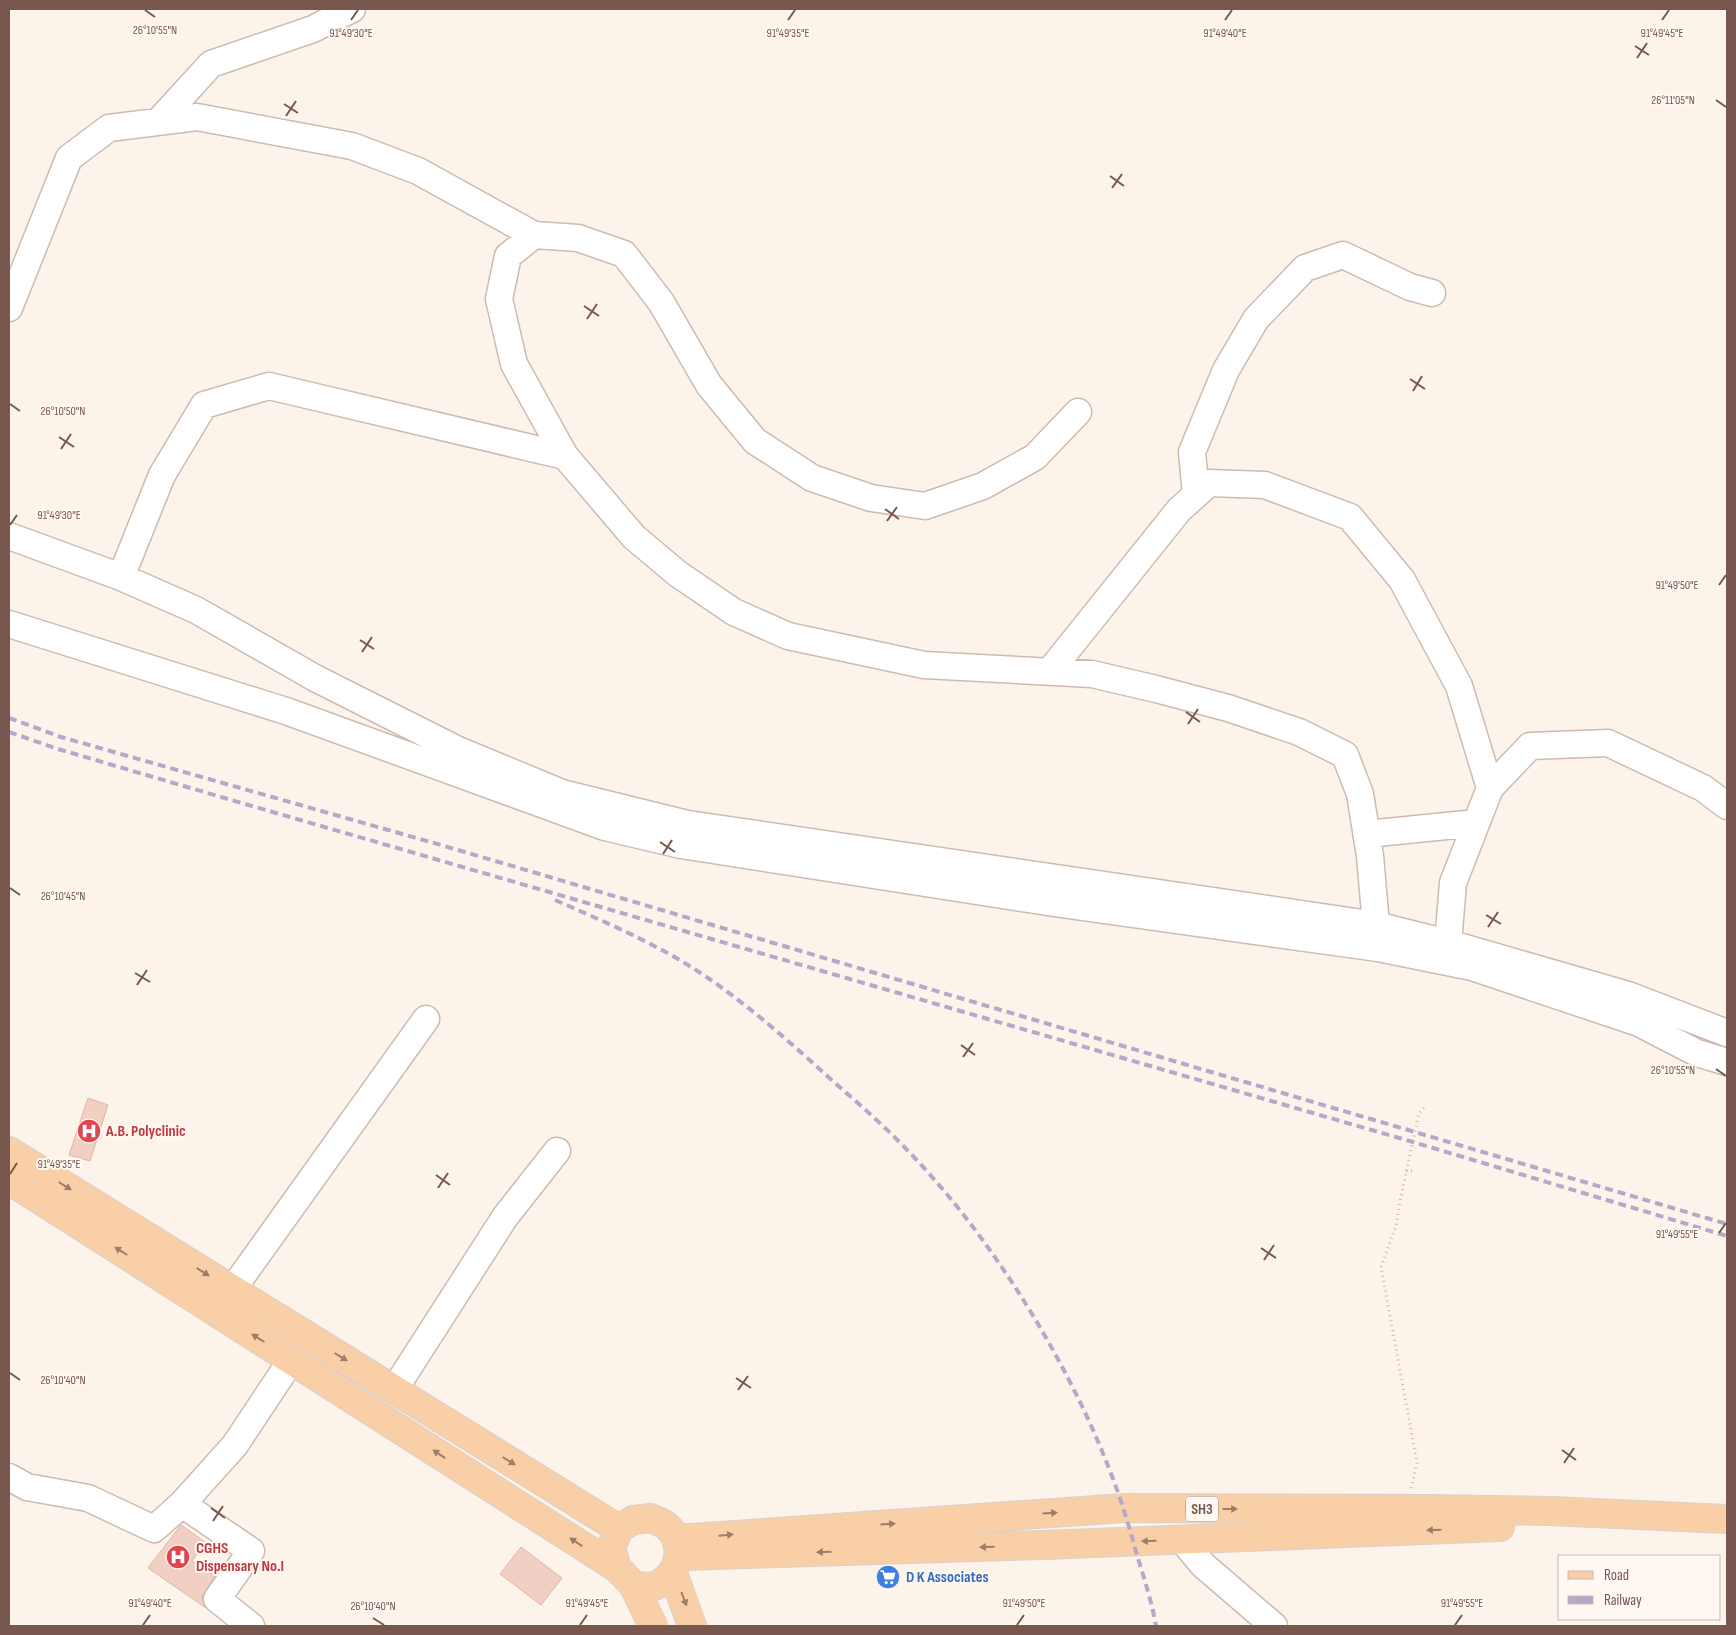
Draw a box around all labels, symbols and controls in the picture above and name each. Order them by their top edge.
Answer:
text: 26°10'55"N [133,23,177,38]
text: 91°49'30"E [329,26,373,41]
text: 91°49'35"E [767,26,809,41]
text: 91°49'40"E [1203,26,1247,41]
text: 91°49'45"E [1641,26,1683,41]
text: 26°11'05"N [1651,93,1695,108]
text: 26°10'50"N [40,404,86,419]
text: 91°49'30"E [37,508,81,523]
text: 91°49'50"E [1655,578,1699,593]
text: 26°10'45"N [41,889,85,904]
text: 26°10'55"N [1651,1063,1695,1078]
hospital icon: A.B. Polyclinic [76,1118,102,1144]
place label: A.B. Polyclinic [105,1122,186,1141]
text: 91°49'35"E [38,1157,80,1172]
one-way arrow [59,1181,72,1190]
text: 91°49'55"E [1656,1227,1698,1242]
one-way arrow [114,1246,127,1256]
one-way arrow [196,1267,210,1276]
one-way arrow [251,1333,265,1343]
one-way arrow [335,1353,348,1362]
text: 26°10'40"N [40,1373,86,1388]
one-way arrow [432,1449,446,1459]
one-way arrow [503,1456,516,1466]
road number: SH3 [1186,1496,1218,1522]
one-way arrow [1222,1505,1238,1513]
one-way arrow [1042,1509,1058,1517]
one-way arrow [880,1519,896,1527]
one-way arrow [1426,1526,1442,1534]
one-way arrow [718,1531,734,1539]
one-way arrow [569,1537,582,1546]
one-way arrow [1141,1537,1157,1545]
place label: CGHS Dispensary No.I [196,1539,284,1576]
one-way arrow [978,1543,994,1551]
hospital icon: CGHS Dispensary No.I [165,1544,191,1570]
one-way arrow [816,1548,832,1556]
legend [1558,1555,1721,1620]
supermarket icon: D K Associates [875,1564,901,1590]
text: Road [1604,1566,1629,1585]
place label: D K Associates [906,1568,989,1587]
text: Railway [1604,1591,1642,1610]
one-way arrow [680,1592,688,1607]
text: 91°49'40"E [128,1596,172,1611]
text: 91°49'45"E [566,1596,608,1611]
text: 91°49'50"E [1002,1596,1046,1611]
text: 91°49'55"E [1441,1596,1483,1611]
text: 26°10'40"N [350,1599,396,1614]

